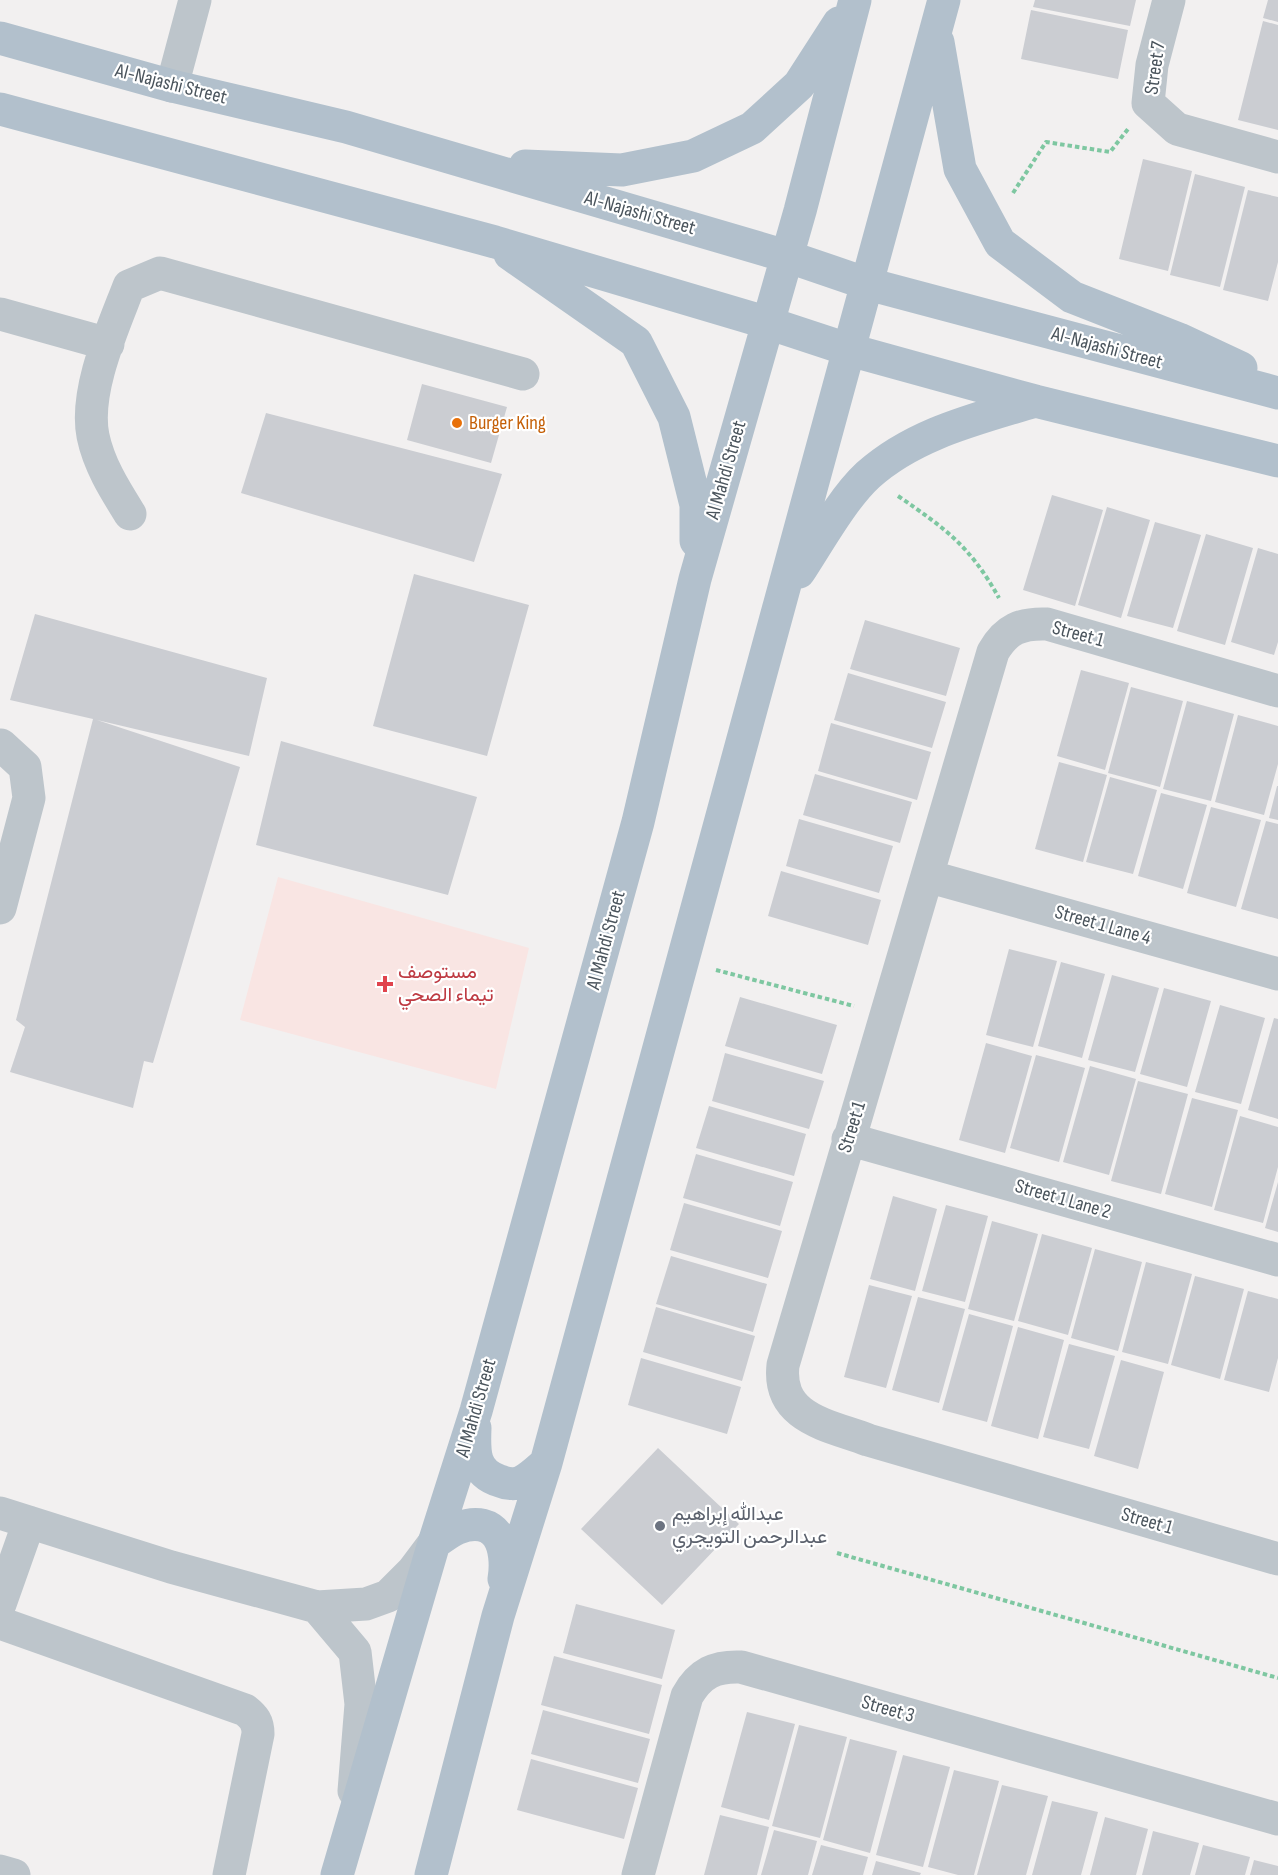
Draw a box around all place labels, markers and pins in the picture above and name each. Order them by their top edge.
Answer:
place label: Burger King [469,411,546,435]
marker: Burger King [450,416,464,430]
place label: مستوصف تيماء الصحي [398,960,494,1011]
marker: مستوصف تيماء الصحي [376,975,394,993]
place label: عبدالله إبراهيم عبدالرحمن التويجري [672,1501,827,1553]
marker: عبدالله إبراهيم عبدالرحمن التويجري [653,1519,667,1533]

